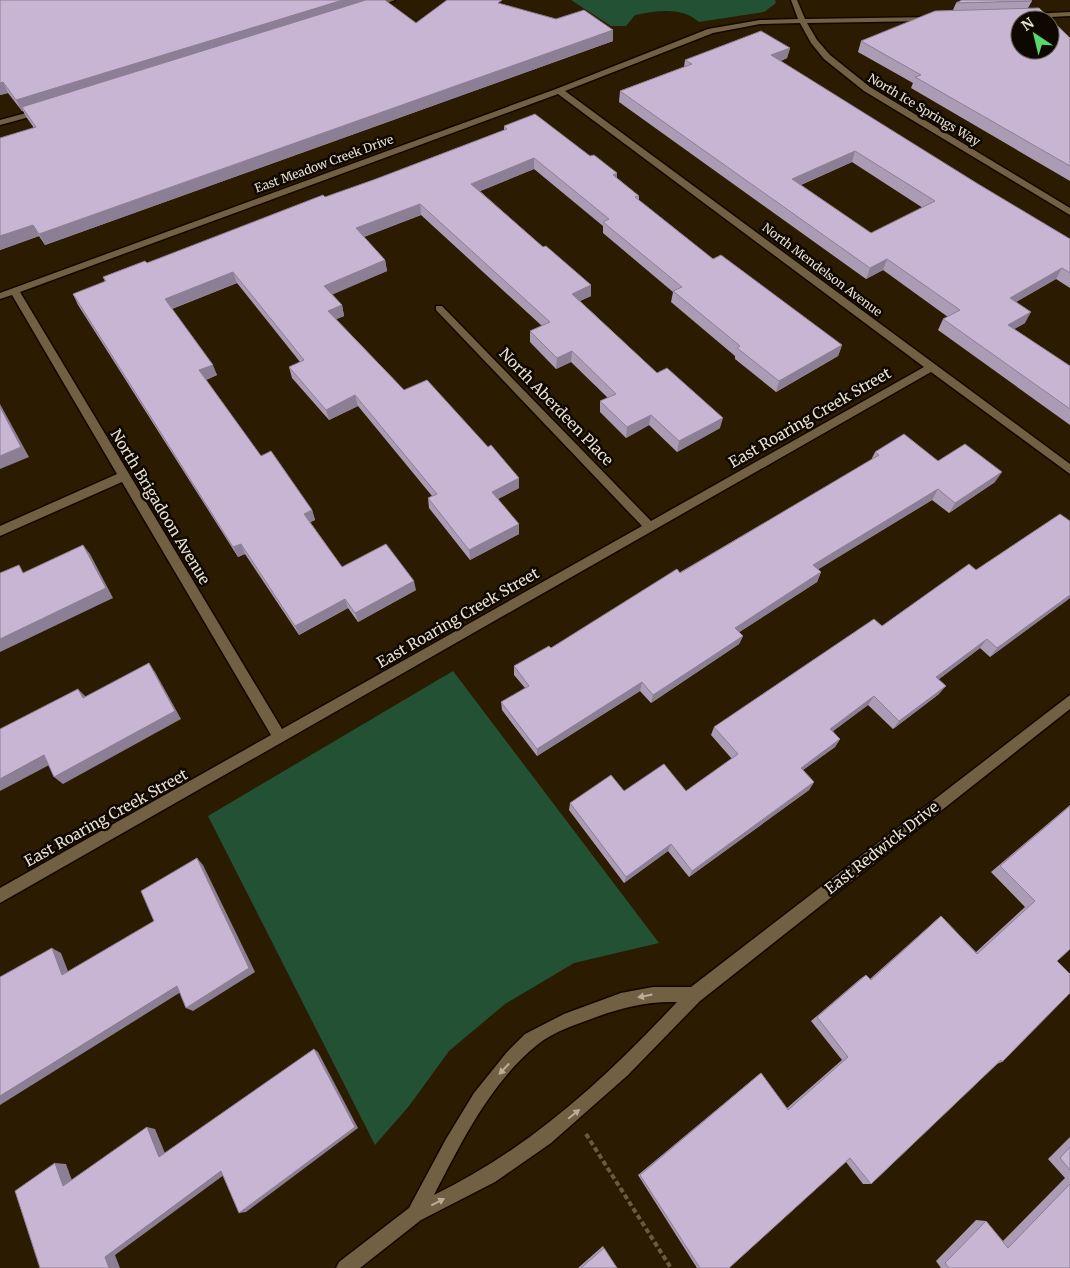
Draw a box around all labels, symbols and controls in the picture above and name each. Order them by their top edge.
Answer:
north arrow [1010,10,1060,60]
text: N [1018,14,1037,35]
street label: North Ice Springs Way [865,70,983,149]
street label: East Meadow Creek Drive [252,131,395,196]
street label: North Mendelson Avenue [759,220,885,320]
street label: North Aberdeen Place [495,344,618,470]
street label: East Roaring Creek Street [725,363,894,472]
street label: North Brigadoon Avenue [106,426,214,588]
street label: East Roaring Creek Street [373,563,542,672]
street label: East Roaring Creek Street [21,765,191,870]
street label: East Redwick Drive [821,797,943,898]
one-way arrow [637,993,653,1001]
one-way arrow [498,1063,510,1075]
one-way arrow [568,1108,581,1119]
one-way arrow [431,1198,446,1206]

